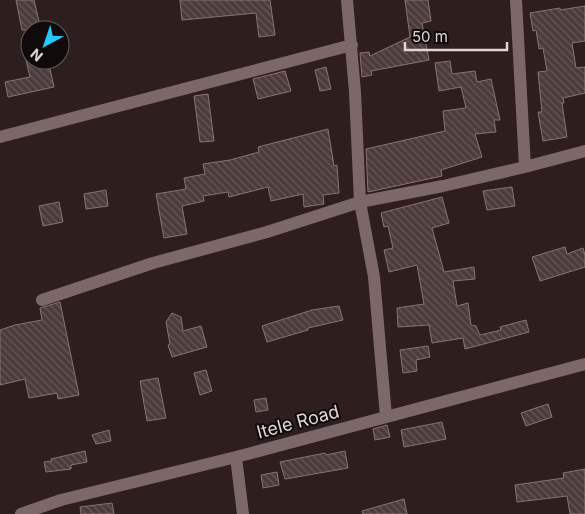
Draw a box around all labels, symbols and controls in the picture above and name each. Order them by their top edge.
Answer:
north arrow [20,20,70,70]
scale bar [405,20,508,52]
text: 50 m [412,27,448,46]
text: N [27,45,46,65]
street label: Itele Road [254,400,341,443]

